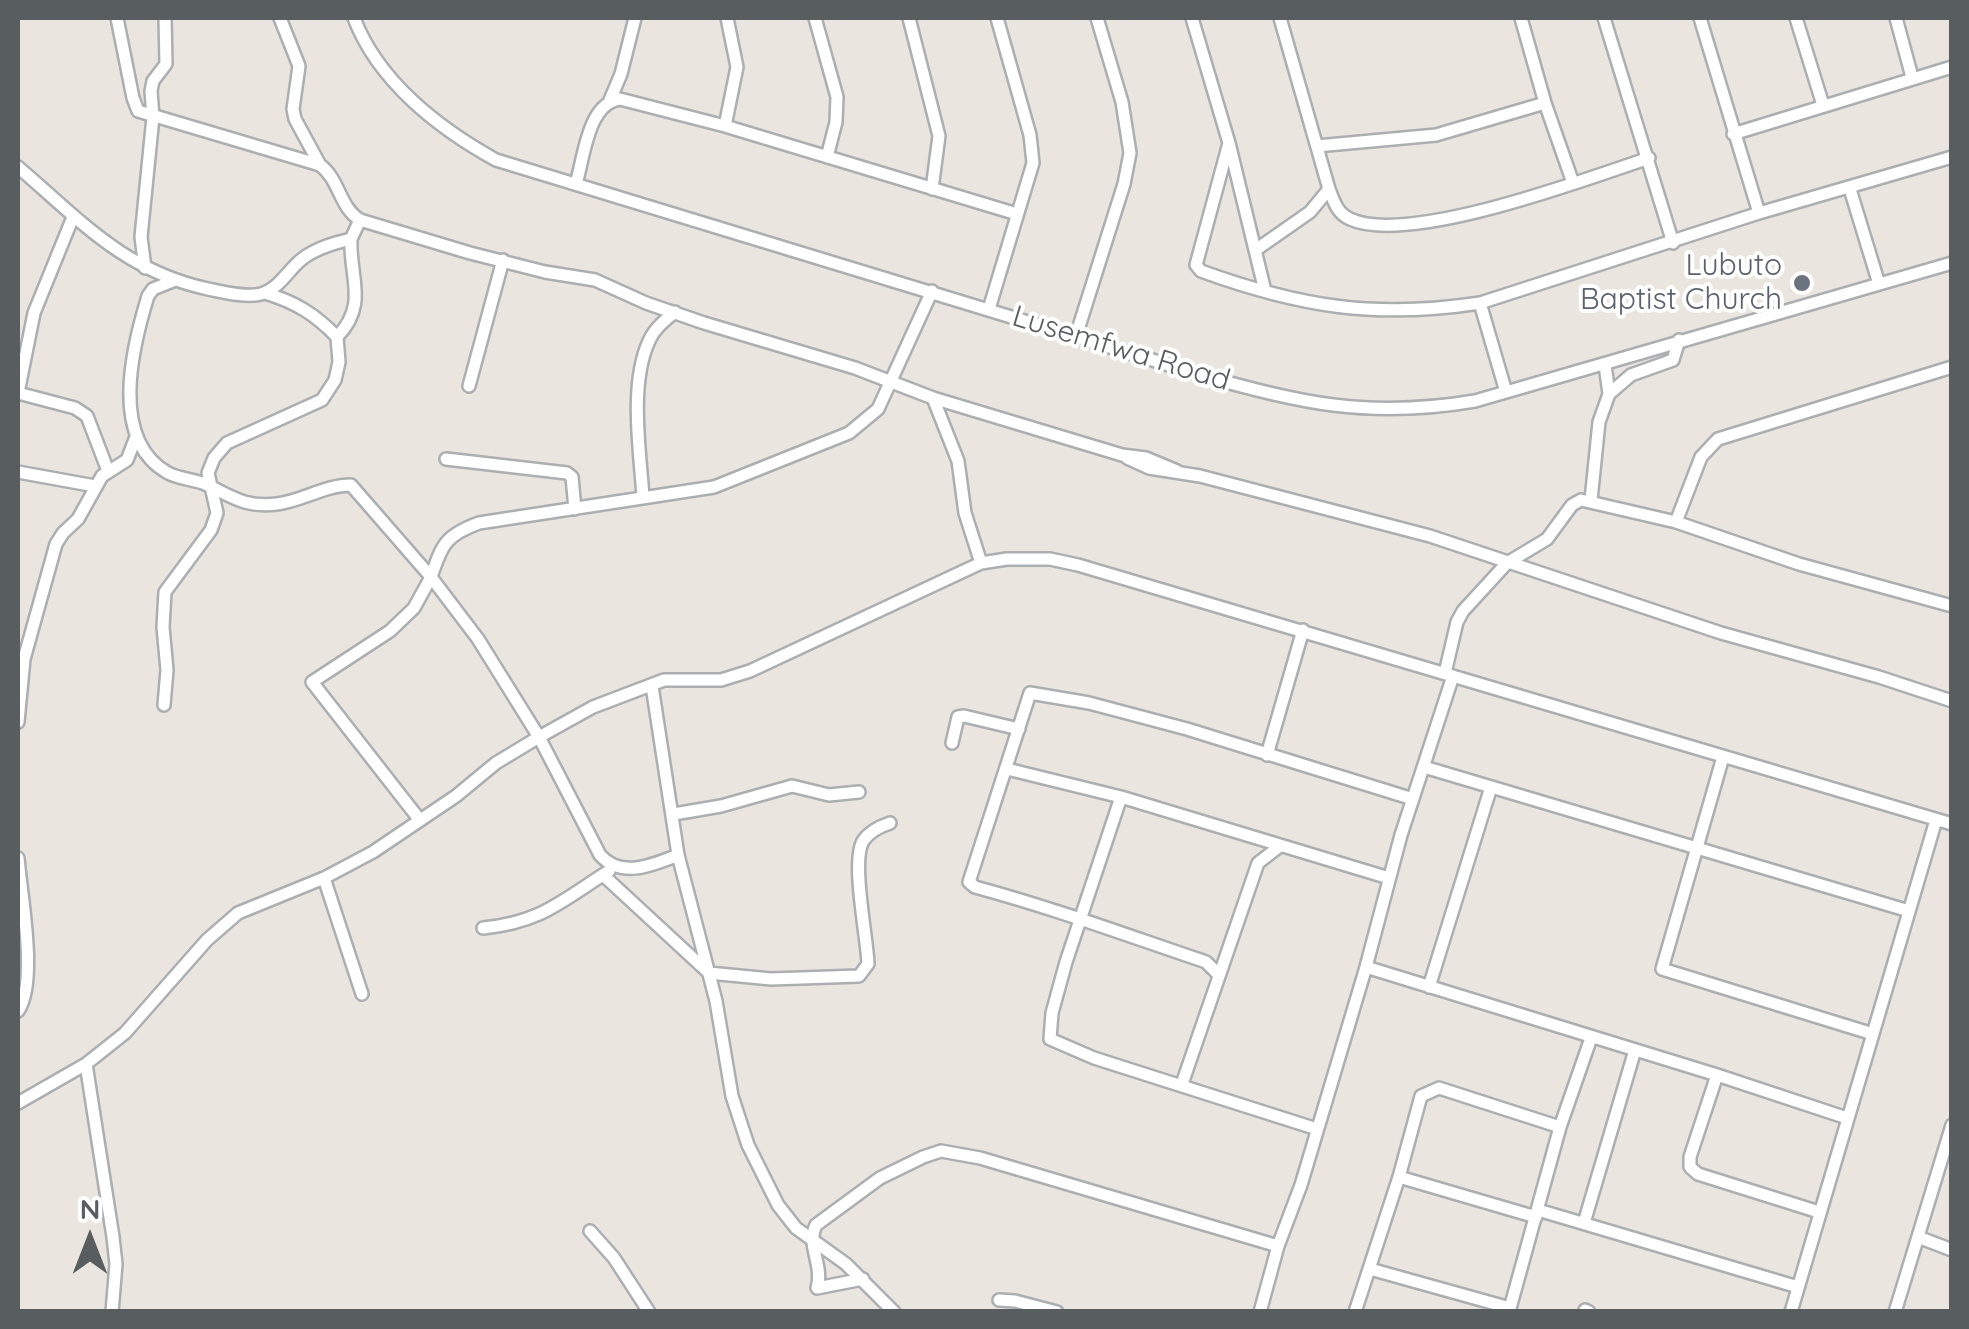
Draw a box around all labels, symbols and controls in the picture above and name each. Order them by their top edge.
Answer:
place label: Lubuto Baptist Church [1580,248,1782,318]
marker: Lubuto Baptist Church [1791,272,1813,294]
street label: Lusemfwa Road [1008,299,1234,399]
north arrow [40,1189,140,1289]
text: N [80,1191,100,1226]

